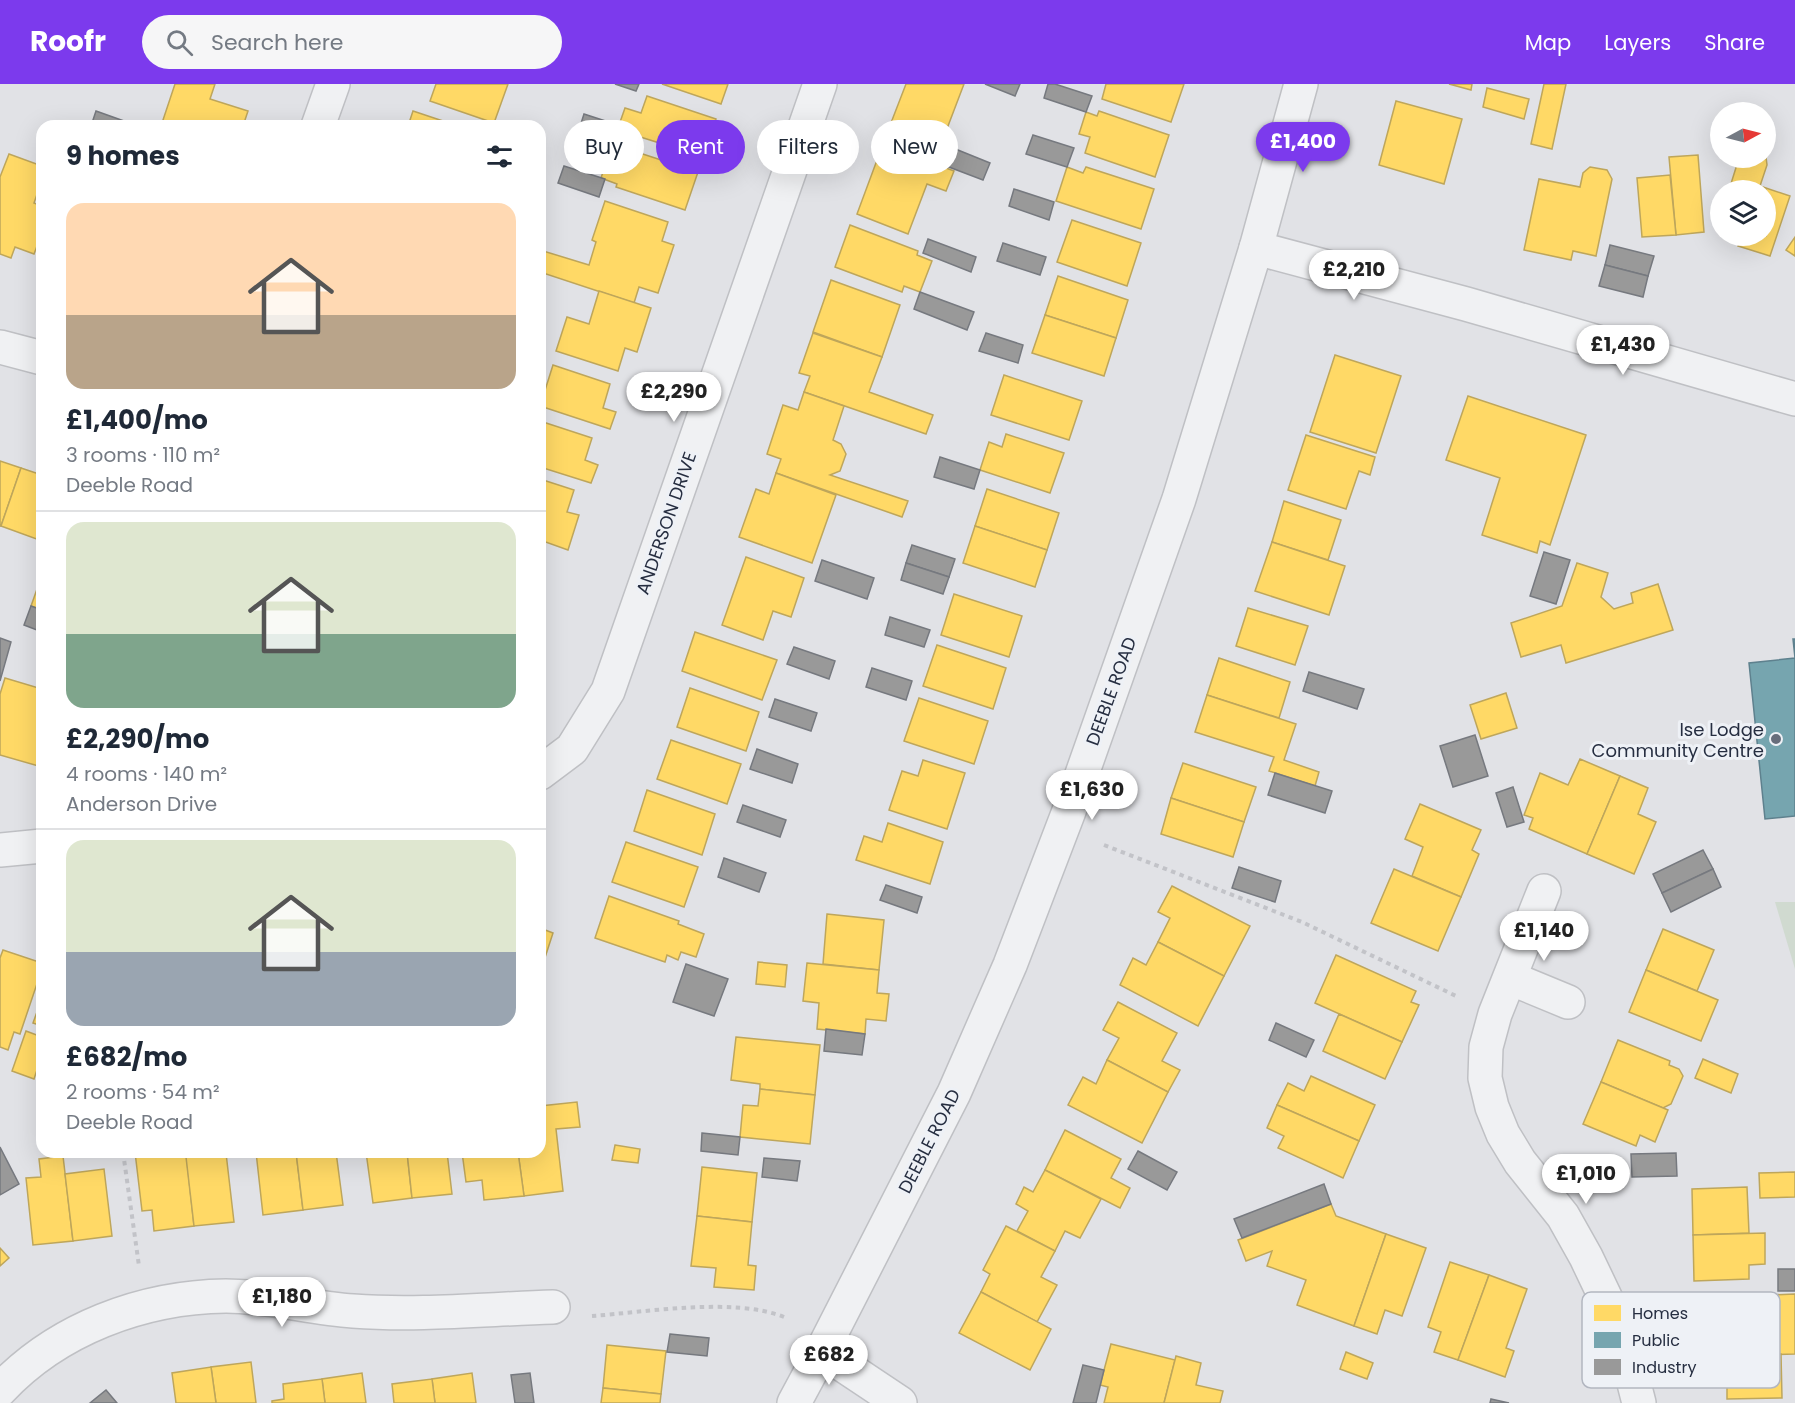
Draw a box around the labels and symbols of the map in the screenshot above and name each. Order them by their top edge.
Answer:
north arrow [1710,102,1776,168]
pin: £1,400 [1254,122,1352,173]
pin: £2,210 [1305,250,1403,301]
pin: £1,430 [1574,325,1672,376]
pin: £2,290 [625,372,723,423]
street label: ANDERSON DRIVE [630,448,702,598]
street label: DEEBLE ROAD [1080,633,1142,749]
place label: Ise Lodge Community Centre [1592,717,1764,763]
marker: Ise Lodge Community Centre [1769,732,1783,746]
pin: £1,630 [1043,770,1141,821]
pin: £1,140 [1495,911,1593,962]
street label: DEEBLE ROAD [892,1085,966,1197]
pin: £1,010 [1537,1154,1635,1205]
pin: £1,180 [233,1277,331,1328]
legend [1582,1292,1780,1388]
text: Homes [1632,1302,1688,1325]
text: Public [1632,1329,1680,1352]
pin: £682 [793,1335,865,1386]
text: Industry [1632,1356,1696,1379]

